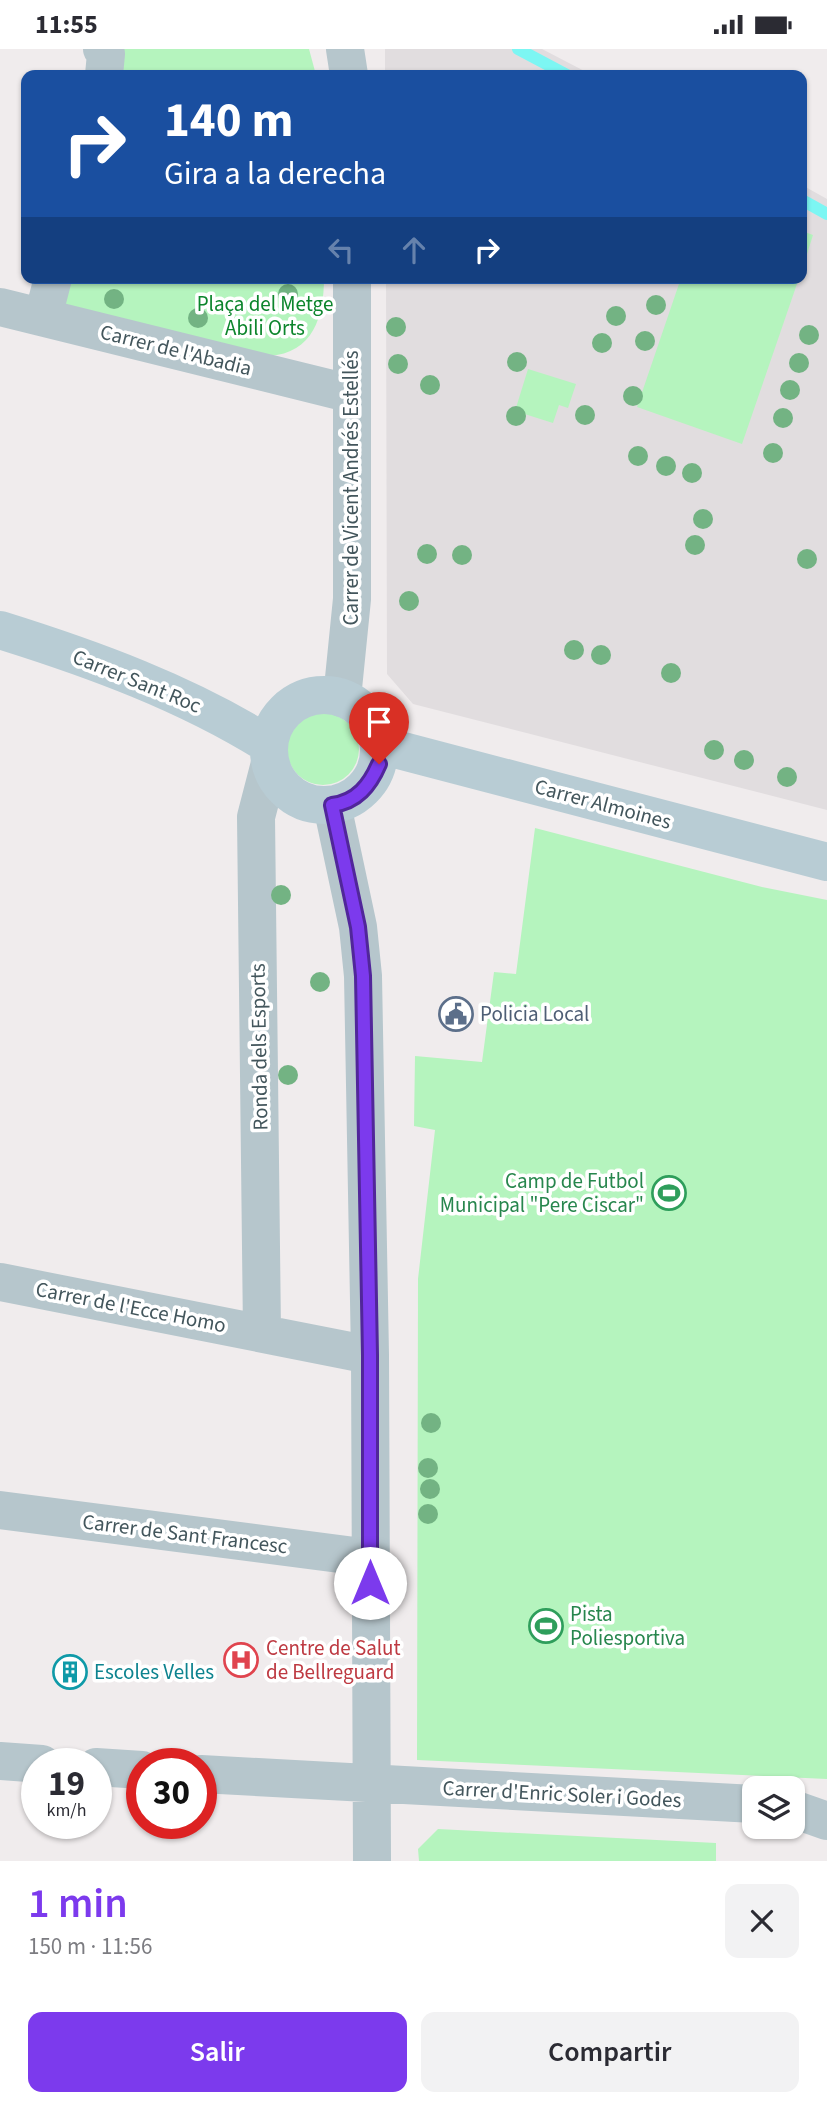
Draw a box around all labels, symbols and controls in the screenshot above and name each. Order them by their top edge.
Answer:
text: 11:55 [35,6,98,43]
text: 140 m [164,86,293,156]
icon: right [49,98,140,189]
text: Gira a la derecha [164,151,386,197]
icon: left [322,231,360,269]
icon: ahead [395,231,433,269]
icon: right [468,231,506,269]
park label: Plaça del Metge Abili Orts [197,289,333,343]
street label: Carrer de l'Abadia [97,317,255,383]
street label: Carrer de Vicent Andrés Estellés [336,350,366,626]
street label: Carrer Sant Roc [68,642,206,721]
pin [349,692,409,764]
icon: arrive [360,703,398,741]
street label: Carrer Almoines [531,771,675,837]
street label: Ronda dels Esports [243,963,275,1131]
public building icon: Policia Local [437,995,475,1033]
place label: Policia Local [480,999,589,1029]
place label: Camp de Futbol Municipal "Pere Ciscar" [440,1166,644,1220]
sports icon: Camp de Futbol Municipal "Pere Ciscar" [650,1174,688,1212]
street label: Carrer de l'Ecce Homo [33,1274,229,1340]
street label: Carrer de Sant Francesc [81,1507,290,1562]
position arrow [333,1546,407,1620]
place label: Pista Poliesportiva [570,1599,685,1653]
sports icon: Pista Poliesportiva [527,1607,565,1645]
place label: Centre de Salut de Bellreguard [266,1633,401,1687]
hospital icon: Centre de Salut de Bellreguard [222,1641,260,1679]
building icon: Escoles Velles [51,1653,89,1691]
place label: Escoles Velles [94,1657,214,1687]
speed limit sign: 30 [126,1748,217,1839]
text: 19 [48,1759,85,1809]
street label: Carrer d'Enric Soler i Godes [442,1773,682,1815]
map controls [742,1776,805,1839]
button: layers [742,1776,805,1839]
text: km/h [47,1798,86,1823]
text: 1 min [28,1874,128,1934]
button: close [725,1884,799,1958]
text: 150 m · 11:56 [28,1930,152,1963]
button: Salir [28,2012,407,2092]
button: Compartir [421,2012,799,2092]

